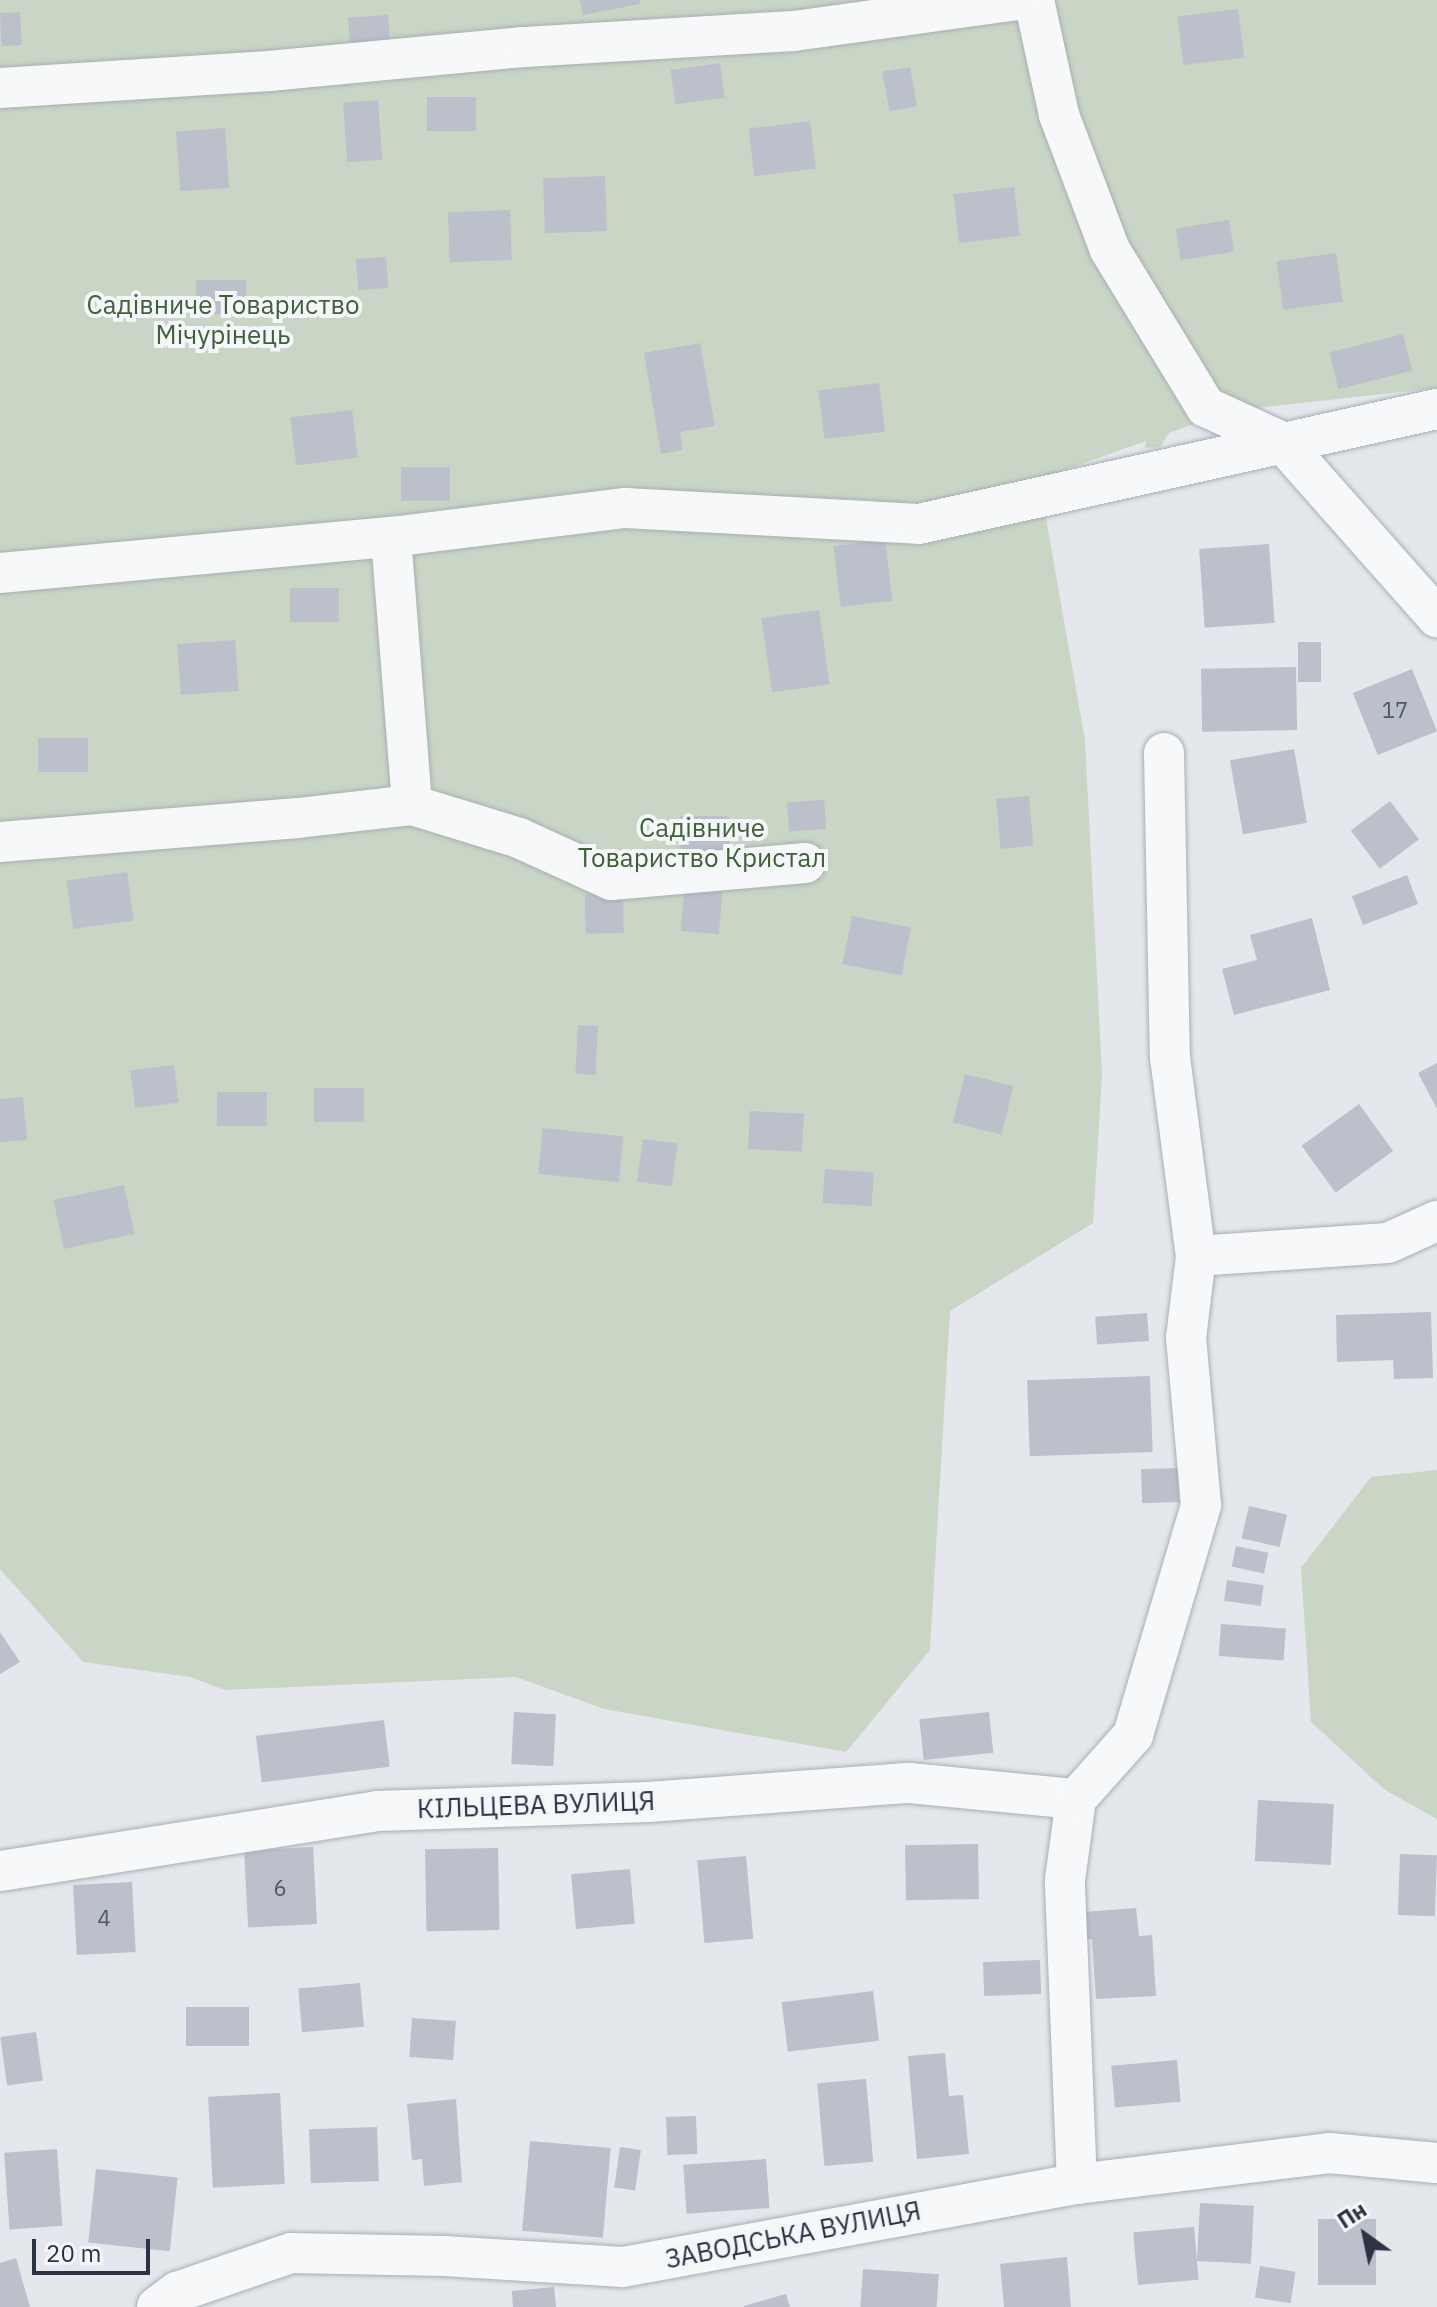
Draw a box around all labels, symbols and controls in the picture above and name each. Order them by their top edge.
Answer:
park label: Садівниче Товариство Мічурінець [86,289,360,350]
house number: 17 [1382,697,1408,723]
park label: Садівниче Товариство Кристал [578,812,826,874]
street label: КІЛЬЦЕВА ВУЛИЦЯ [416,1785,656,1825]
house number: 6 [273,1875,287,1901]
house number: 4 [97,1905,111,1931]
text: Пн [1332,2194,1372,2235]
street label: ЗАВОДСЬКА ВУЛИЦЯ [662,2195,924,2275]
north arrow [1325,2195,1405,2275]
scale bar [36,2223,154,2273]
text: 20 m [46,2237,101,2269]

